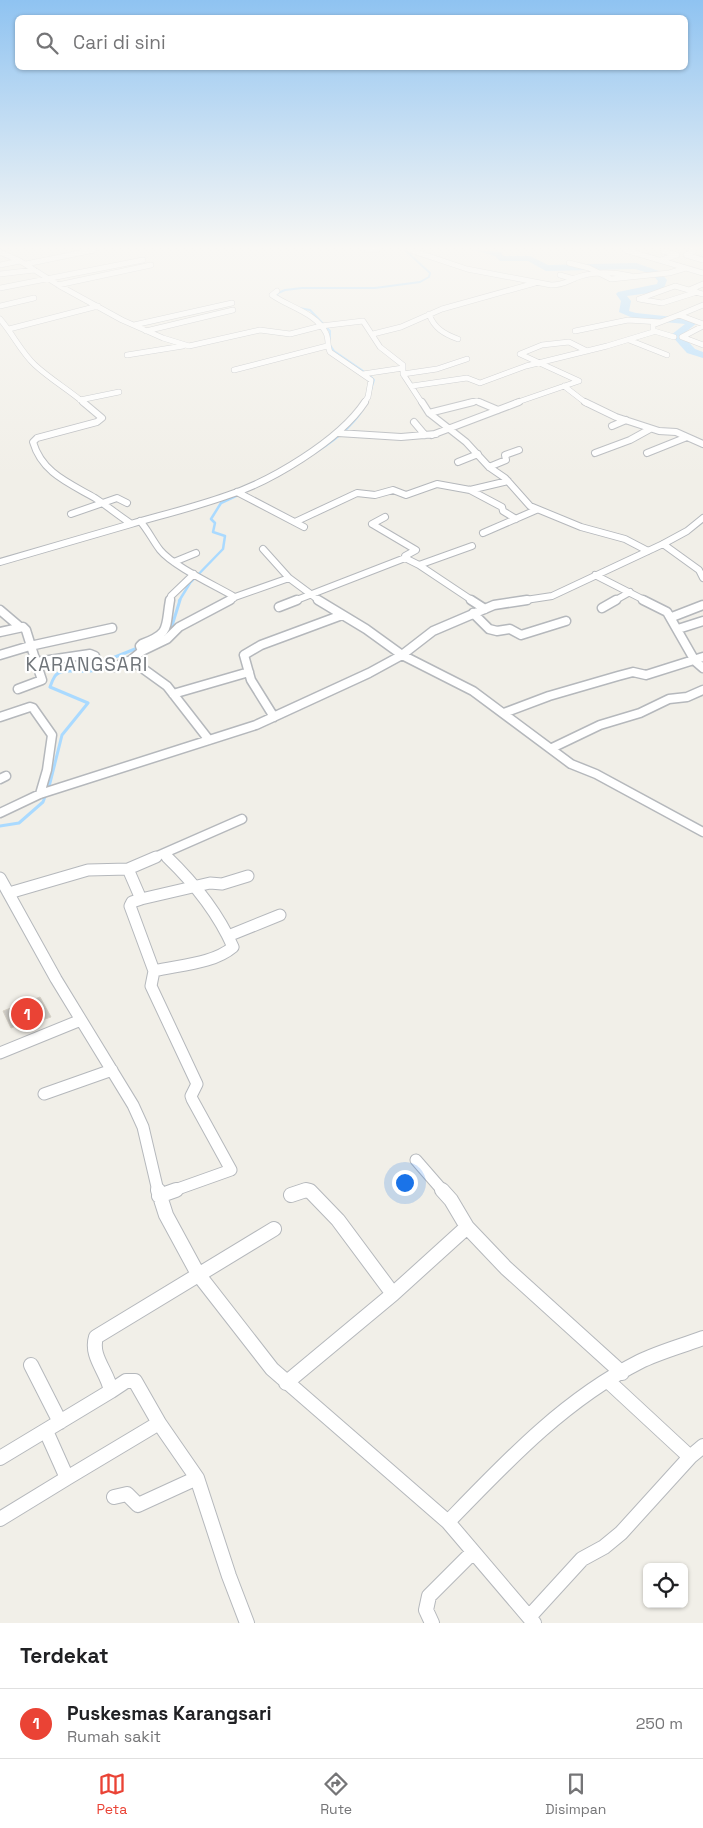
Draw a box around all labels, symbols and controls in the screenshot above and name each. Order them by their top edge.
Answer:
search box [15,15,688,70]
icon: search [33,29,61,57]
text: Cari di sini [73,30,166,55]
district label: KARANGSARI [26,652,148,677]
pin: 1 [11,995,43,1033]
your location [392,1170,418,1196]
map controls [643,1563,688,1608]
button: locate [643,1563,688,1608]
text: Terdekat [20,1642,109,1669]
text: Puskesmas Karangsari [67,1701,272,1726]
text: 1 [32,1713,40,1734]
text: 250 m [636,1713,683,1734]
text: Rumah sakit [67,1726,161,1747]
tab: Peta [97,1770,127,1818]
tab: Rute [320,1770,352,1818]
tab: Disimpan [545,1770,606,1818]

